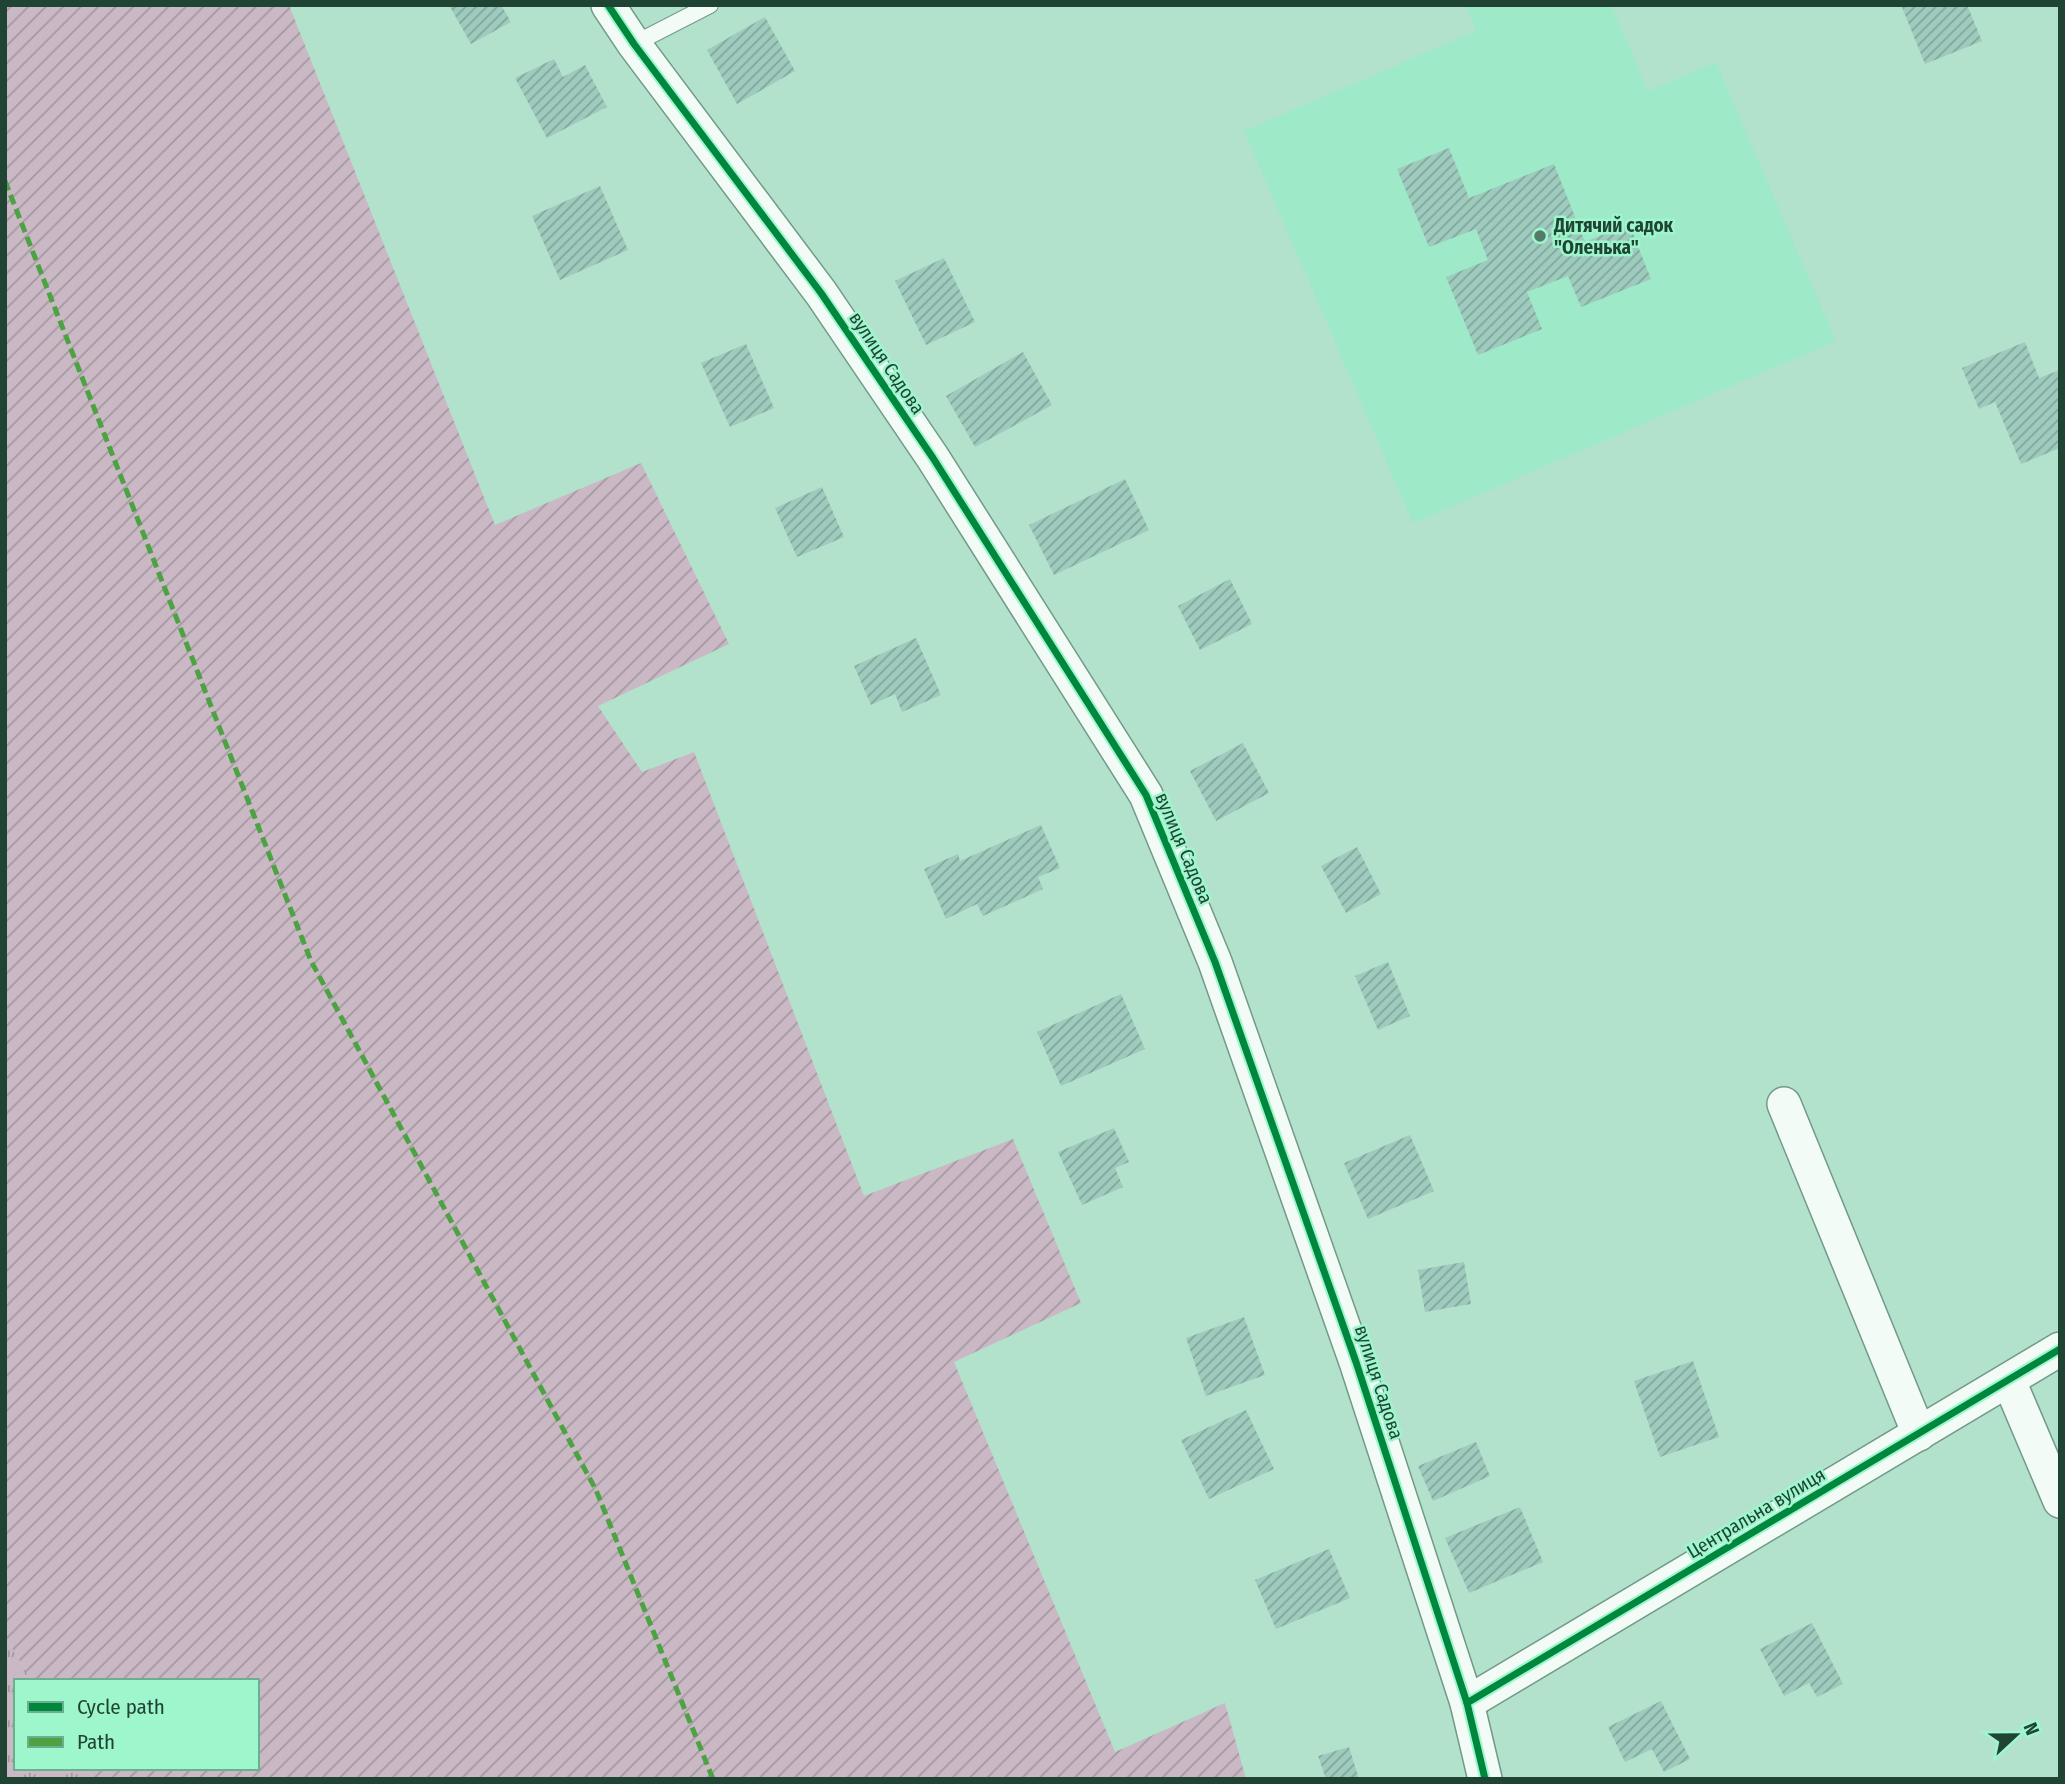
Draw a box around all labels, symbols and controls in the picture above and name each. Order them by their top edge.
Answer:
place label: Дитячий садок "Оленька" [1553,214,1674,259]
marker: Дитячий садок "Оленька" [1532,228,1548,244]
street label: вулиця Садова [844,307,930,419]
street label: вулиця Садова [1150,789,1218,907]
street label: вулиця Садова [1350,1322,1408,1442]
street label: Центральна вулиця [1683,1463,1829,1563]
legend [14,1679,259,1770]
text: Cycle path [77,1694,165,1720]
north arrow [1981,1700,2051,1770]
text: N [2019,1719,2044,1738]
text: Path [77,1729,115,1755]

